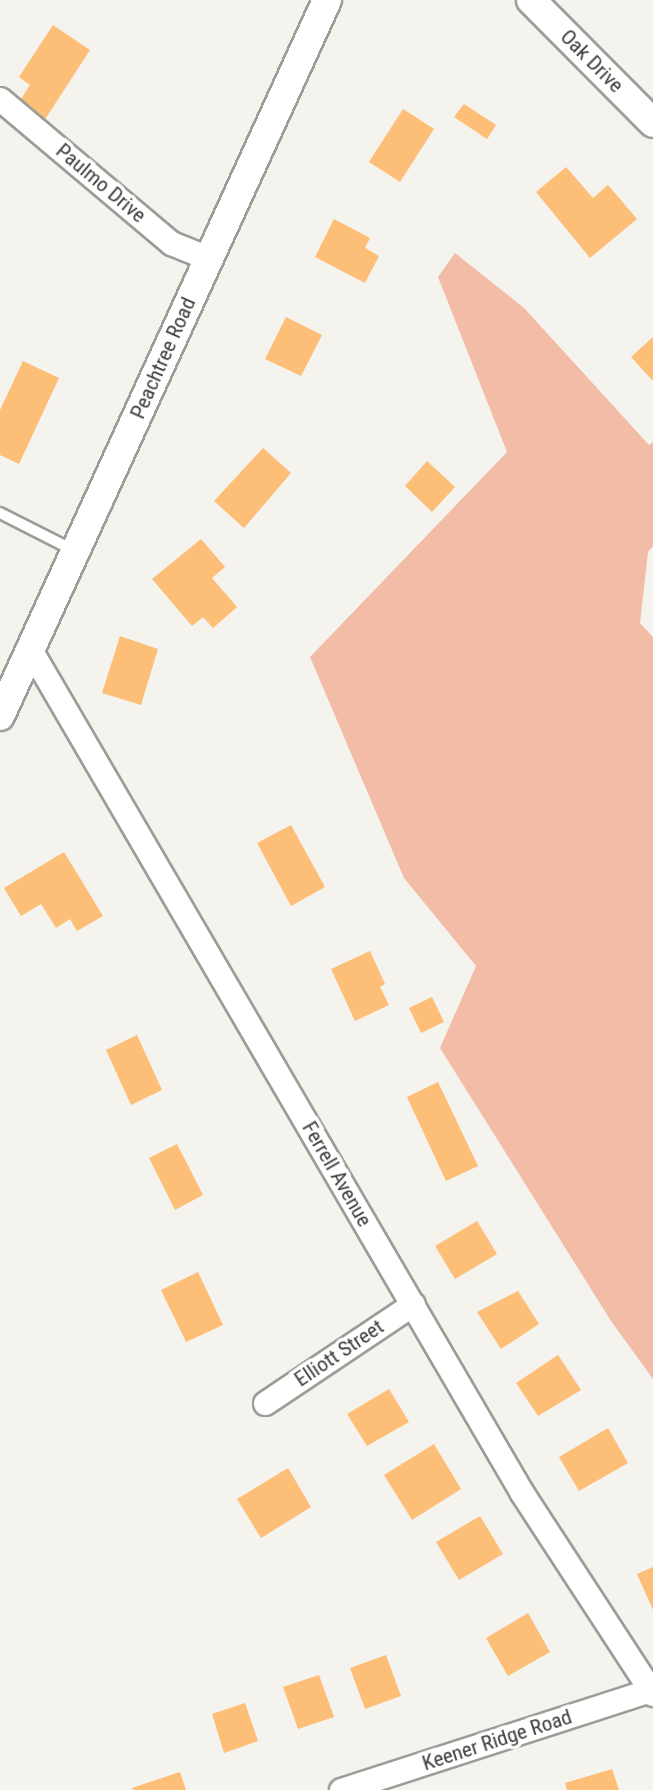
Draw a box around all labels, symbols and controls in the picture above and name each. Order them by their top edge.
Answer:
street label: Oak Drive [555,24,629,98]
street label: Paulmo Drive [51,138,151,228]
street label: Peachtree Road [125,293,201,423]
street label: Ferrell Avenue [297,1117,377,1231]
street label: Elliott Street [290,1314,388,1392]
street label: Keener Ridge Road [419,1704,575,1776]

